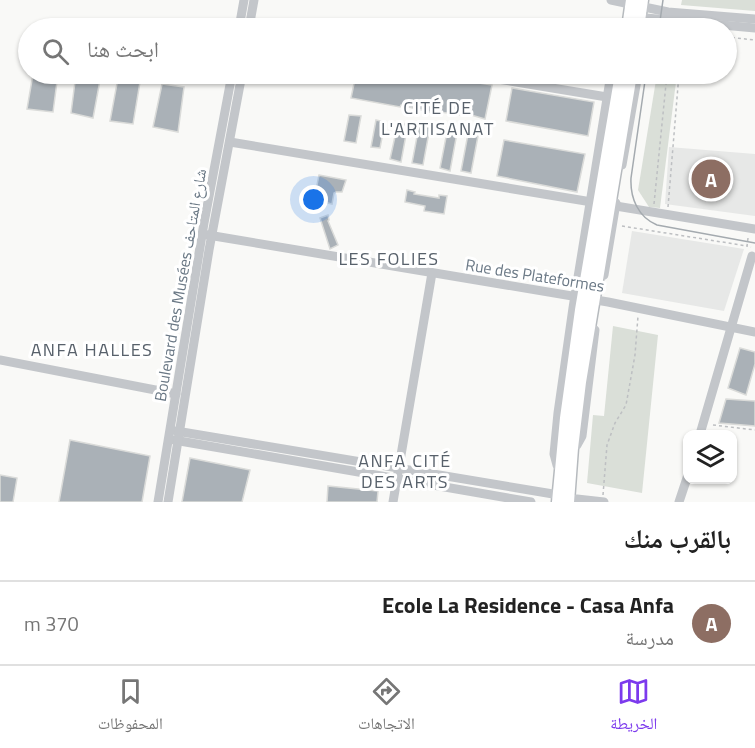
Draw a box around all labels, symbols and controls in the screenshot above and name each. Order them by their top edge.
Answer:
search box [18,18,737,84]
text: ابحث هنا [87,32,159,66]
icon: search [39,35,72,68]
district label: CITÉ DE L'ARTISANAT [381,94,495,142]
pin: A [692,156,730,201]
street label: Boulevard des Musées شارع المتاحف [148,167,212,403]
your location [299,185,328,214]
district label: LES FOLIES [338,245,440,272]
street label: Rue des Plateformes [464,252,606,298]
district label: ANFA HALLES [31,336,153,363]
map controls [683,430,737,484]
button: layers [683,430,737,484]
district label: ANFA CITÉ DES ARTS [358,447,452,495]
text: بالقرب منك [624,519,731,558]
text: Ecole La Residence - Casa Anfa [382,588,674,622]
text: 370 m [24,608,79,639]
text: A [705,608,718,639]
text: مدرسة [625,622,674,653]
tab: المحفوظات [98,675,163,739]
tab: الاتجاهات [358,675,415,739]
tab: الخريطة [610,675,657,739]

